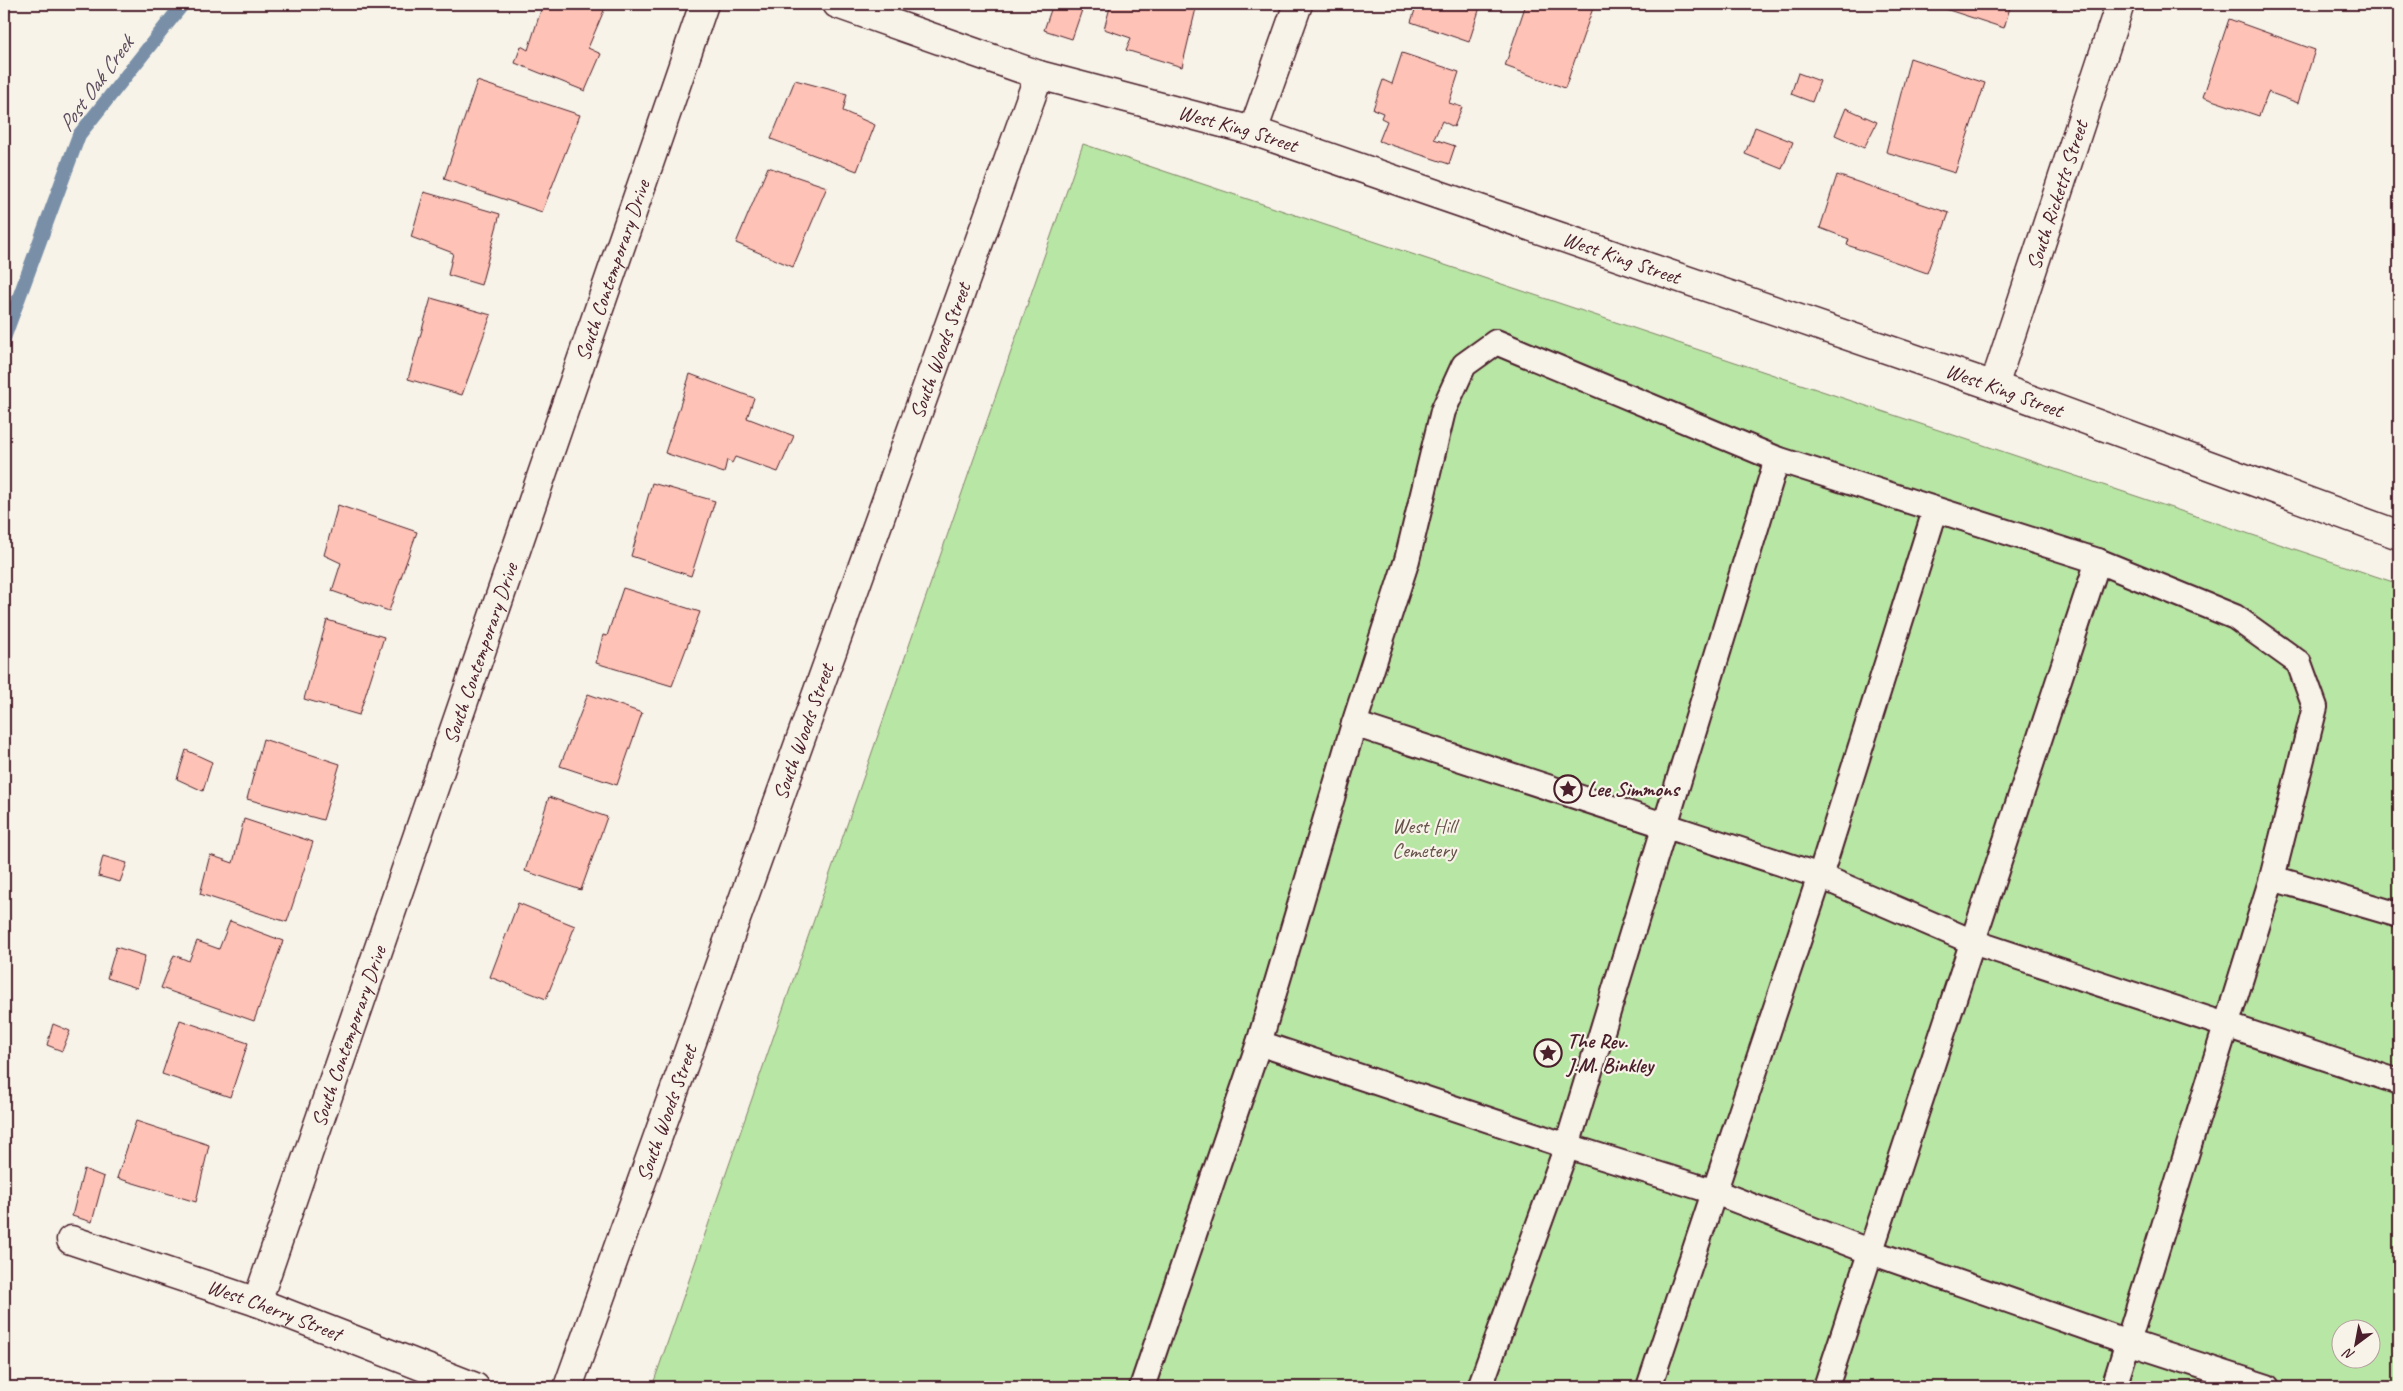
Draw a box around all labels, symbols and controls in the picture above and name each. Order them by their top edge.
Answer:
water label: Post Oak Creek [52,28,142,137]
street label: West King Street [1176,99,1303,159]
street label: South Ricketts Street [2020,115,2094,273]
street label: South Contemporary Drive [569,175,656,364]
street label: West King Street [1559,226,1686,291]
street label: South Woods Street [904,278,977,422]
street label: West King Street [1942,357,2068,424]
street label: South Contemporary Drive [437,558,524,747]
street label: South Woods Street [767,659,840,803]
place icon: Lee Simmons [1553,774,1583,804]
place label: Lee Simmons [1587,776,1682,802]
park label: West Hill Cemetery [1392,813,1460,863]
street label: South Contemporary Drive [305,941,392,1130]
place label: The Rev. J.M. Binkley [1565,1028,1655,1078]
place icon: The Rev. J.M. Binkley [1533,1038,1563,1068]
street label: South Woods Street [630,1040,703,1184]
street label: West Cherry Street [204,1273,348,1348]
north arrow [2330,1318,2380,1368]
text: N [2339,1344,2358,1364]

